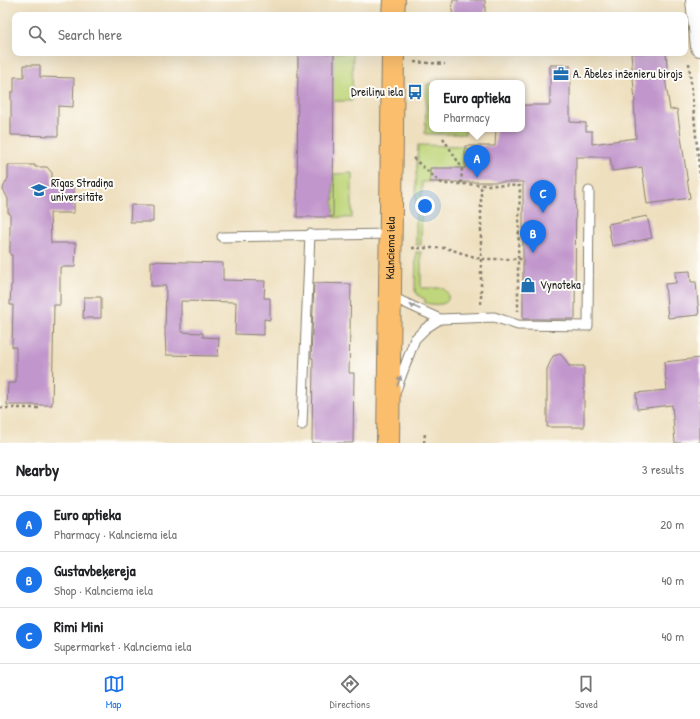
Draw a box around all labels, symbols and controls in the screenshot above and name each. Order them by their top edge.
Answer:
search box [12,12,688,56]
icon: search [26,23,48,45]
text: Search here [58,24,122,45]
office icon: A. Ābeles inženieru birojs [552,65,570,83]
place label: A. Ābeles inženieru birojs [573,65,683,82]
popup [429,80,525,132]
place label: Dreiliņu iela [351,83,403,100]
bus stop icon: Dreiliņu iela [406,83,424,101]
text: Euro aptieka [444,87,510,108]
text: Pharmacy [444,108,490,126]
pin: A [464,145,490,178]
place label: Rīgas Stradiņa universitāte [51,174,113,205]
pin: C [530,180,556,213]
school or university icon: Rīgas Stradiņa universitāte [30,181,48,199]
your location [415,196,435,216]
street label: Kalnciema iela [381,216,399,280]
pin: B [520,220,546,253]
shop icon: Vynoteka [519,276,537,294]
place label: Vynoteka [540,276,581,293]
one-way arrow [409,304,421,310]
one-way arrow [396,375,402,387]
text: Nearby [16,458,59,481]
text: 3 results [642,460,684,478]
text: Euro aptieka [54,504,121,525]
text: A [26,515,32,533]
text: 20 m [660,515,684,533]
text: Pharmacy · Kalnciema iela [54,525,177,543]
text: Gustavbeķereja [54,560,136,581]
text: B [26,571,32,589]
text: 40 m [661,571,684,589]
text: Shop · Kalnciema iela [54,581,153,599]
text: Rimi Mini [54,616,104,637]
text: C [25,627,33,645]
text: 40 m [661,627,684,645]
text: Supermarket · Kalnciema iela [54,637,191,655]
tab: Map [103,673,125,711]
tab: Directions [330,673,370,711]
tab: Saved [575,673,597,711]

